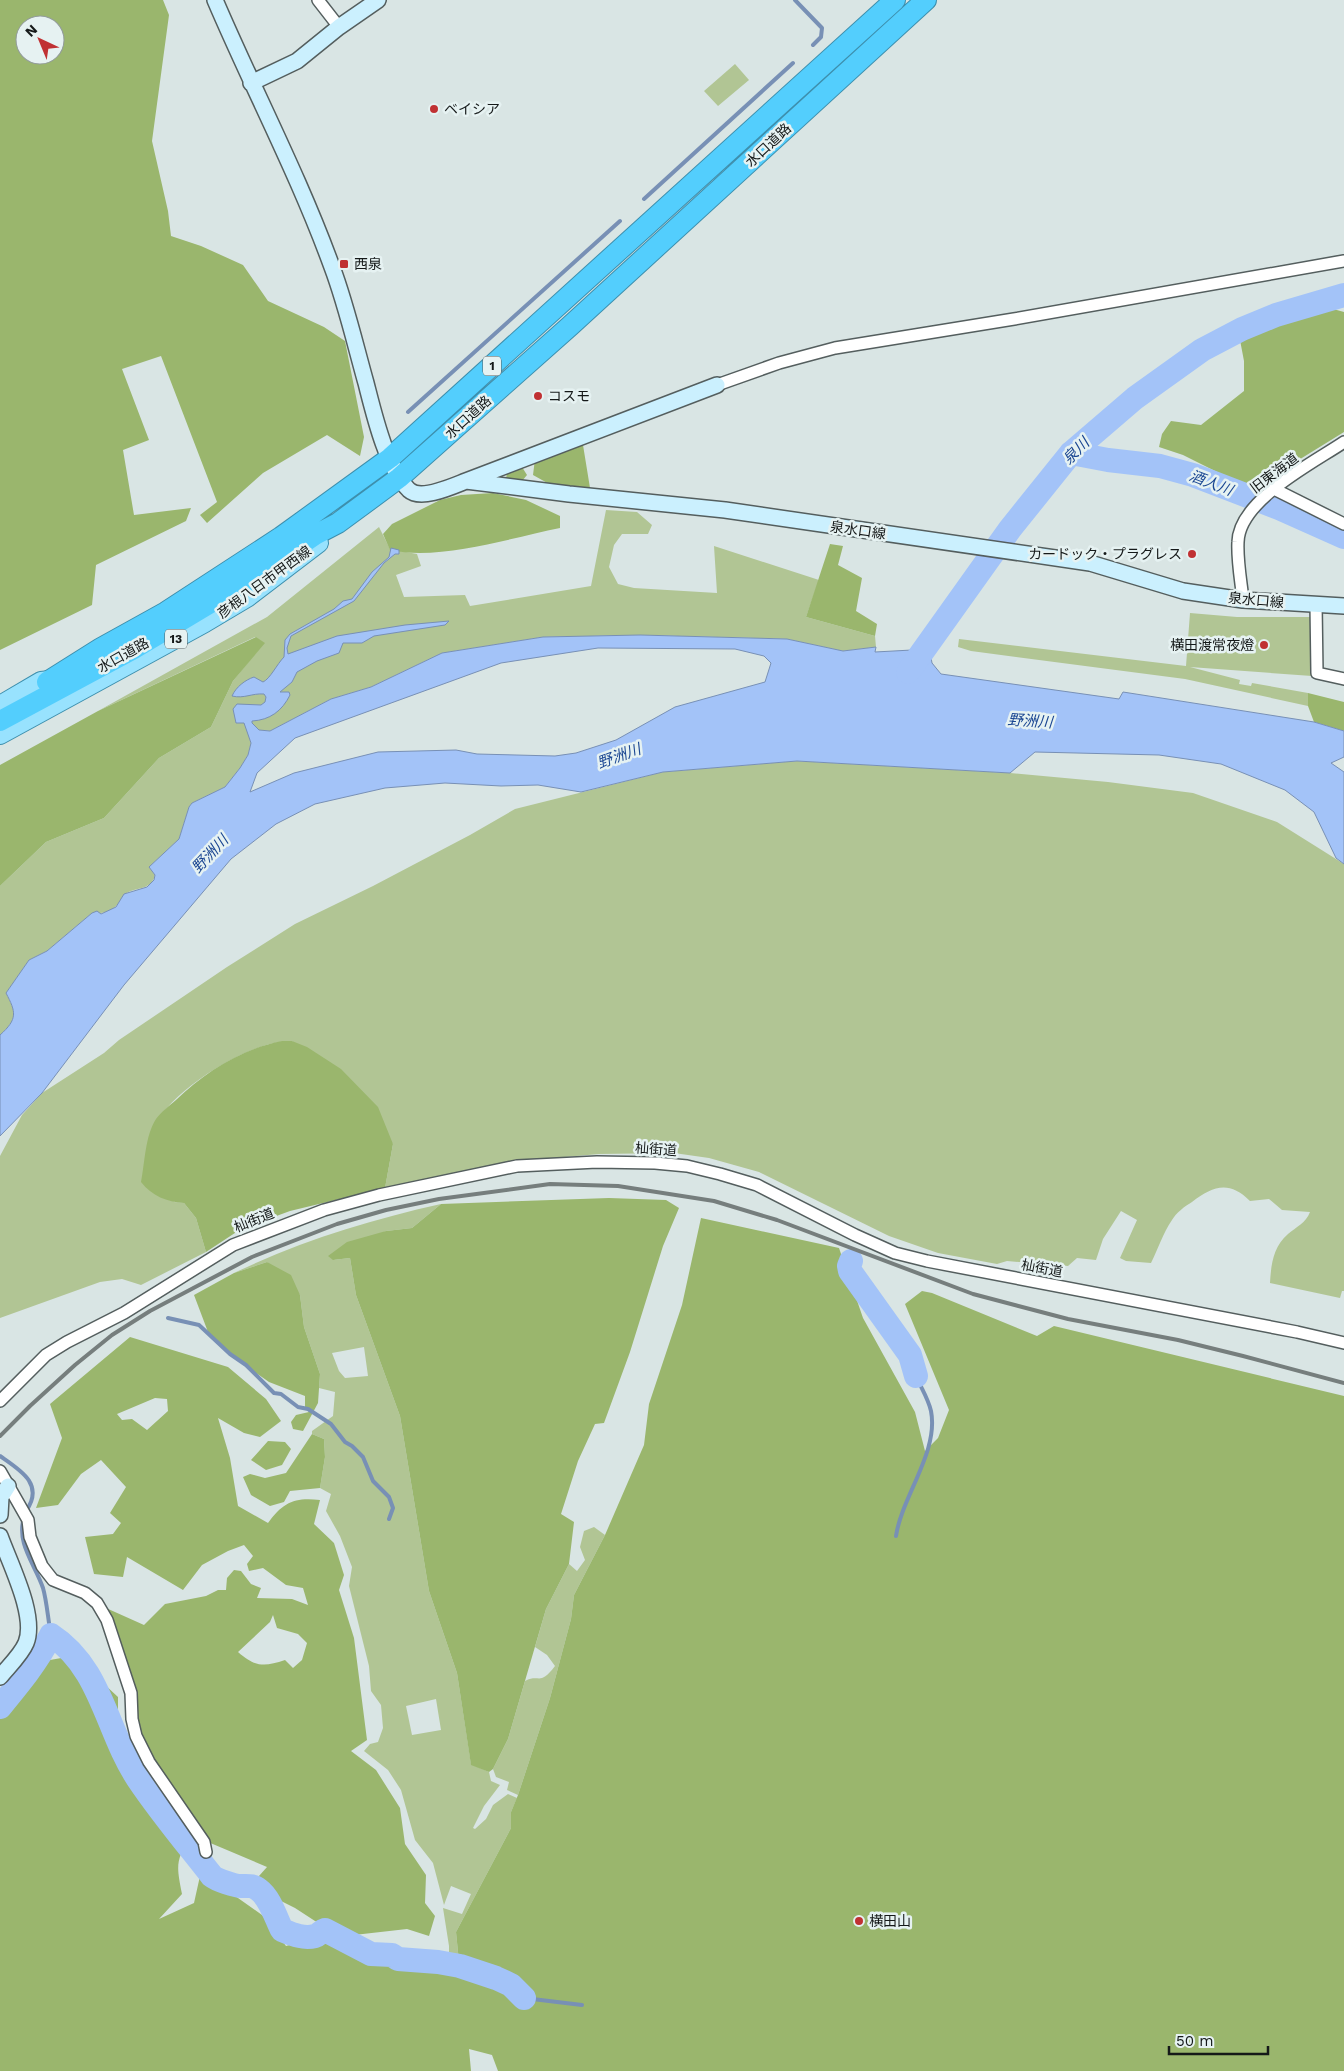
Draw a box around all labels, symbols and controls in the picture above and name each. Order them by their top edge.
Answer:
north arrow [15,15,65,65]
text: N [22,21,40,40]
place label: ベイシア [444,101,500,117]
marker: ベイシア [428,103,440,115]
street label: 水口道路 [742,120,794,170]
place label: 西泉 [354,256,382,272]
marker: 西泉 [338,258,350,270]
road number: 1 [483,356,501,376]
place label: コスモ [548,388,590,404]
marker: コスモ [532,390,544,402]
street label: 水口道路 [442,392,494,442]
water label: 泉川 [1059,433,1094,468]
street label: 旧東海道 [1247,450,1301,496]
water label: 酒人川 [1187,467,1237,500]
street label: 泉水口線 [829,518,887,542]
street label: 彦根八日市甲西線 [214,543,314,621]
place label: カードック・プラグレス [1028,546,1182,562]
marker: カードック・プラグレス [1186,548,1198,560]
street label: 泉水口線 [1227,590,1285,610]
road number: 13 [165,630,187,648]
street label: 水口道路 [95,634,151,676]
place label: 横田渡常夜燈 [1170,637,1254,653]
marker: 横田渡常夜燈 [1258,639,1270,651]
water label: 野洲川 [1007,710,1055,732]
water label: 野洲川 [595,739,645,772]
water label: 野洲川 [188,830,233,877]
street label: 杣街道 [634,1140,678,1158]
street label: 杣街道 [232,1205,276,1235]
street label: 杣街道 [1020,1256,1064,1280]
place label: 横田山 [869,1913,911,1929]
marker: 横田山 [853,1915,865,1927]
scale bar [1169,2024,1268,2056]
text: 50 m [1176,2032,1213,2050]

